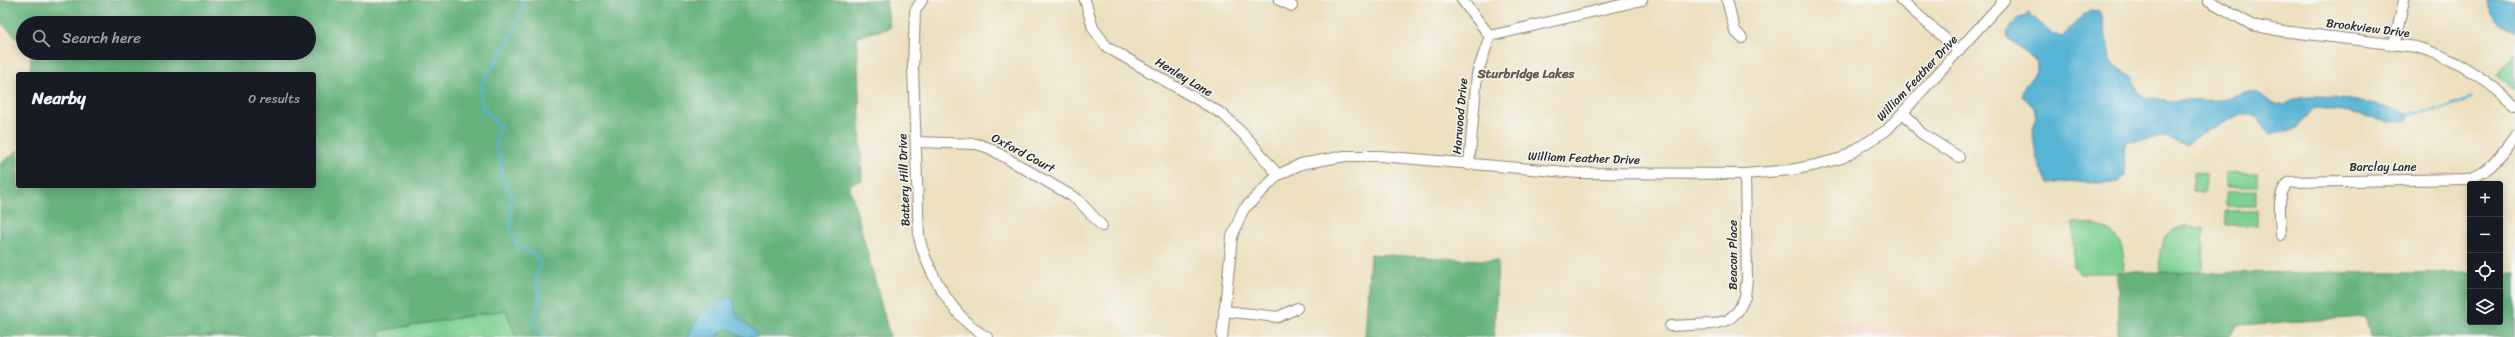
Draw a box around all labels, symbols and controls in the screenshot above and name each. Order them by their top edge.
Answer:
street label: Brookview Drive [2325,12,2411,44]
search box [16,16,316,60]
text: Search here [62,25,141,51]
icon: search [30,27,52,49]
street label: William Feather Drive [1871,29,1963,127]
street label: Henley Lane [1151,51,1217,103]
district label: Sturbridge Lakes [1476,62,1576,85]
street label: Harwood Drive [1446,77,1474,155]
text: Nearby [32,83,86,113]
text: 0 results [248,87,300,110]
street label: Oxford Court [987,127,1060,180]
street label: Battery Hill Drive [891,133,917,227]
street label: William Feather Drive [1527,145,1641,171]
street label: Barclay Lane [2349,156,2417,178]
map controls [2467,181,2503,325]
button: + [2467,181,2503,217]
button: − [2467,217,2503,253]
street label: Beacon Place [1722,220,1744,290]
button: locate [2467,253,2503,289]
button: layers [2467,289,2503,325]

